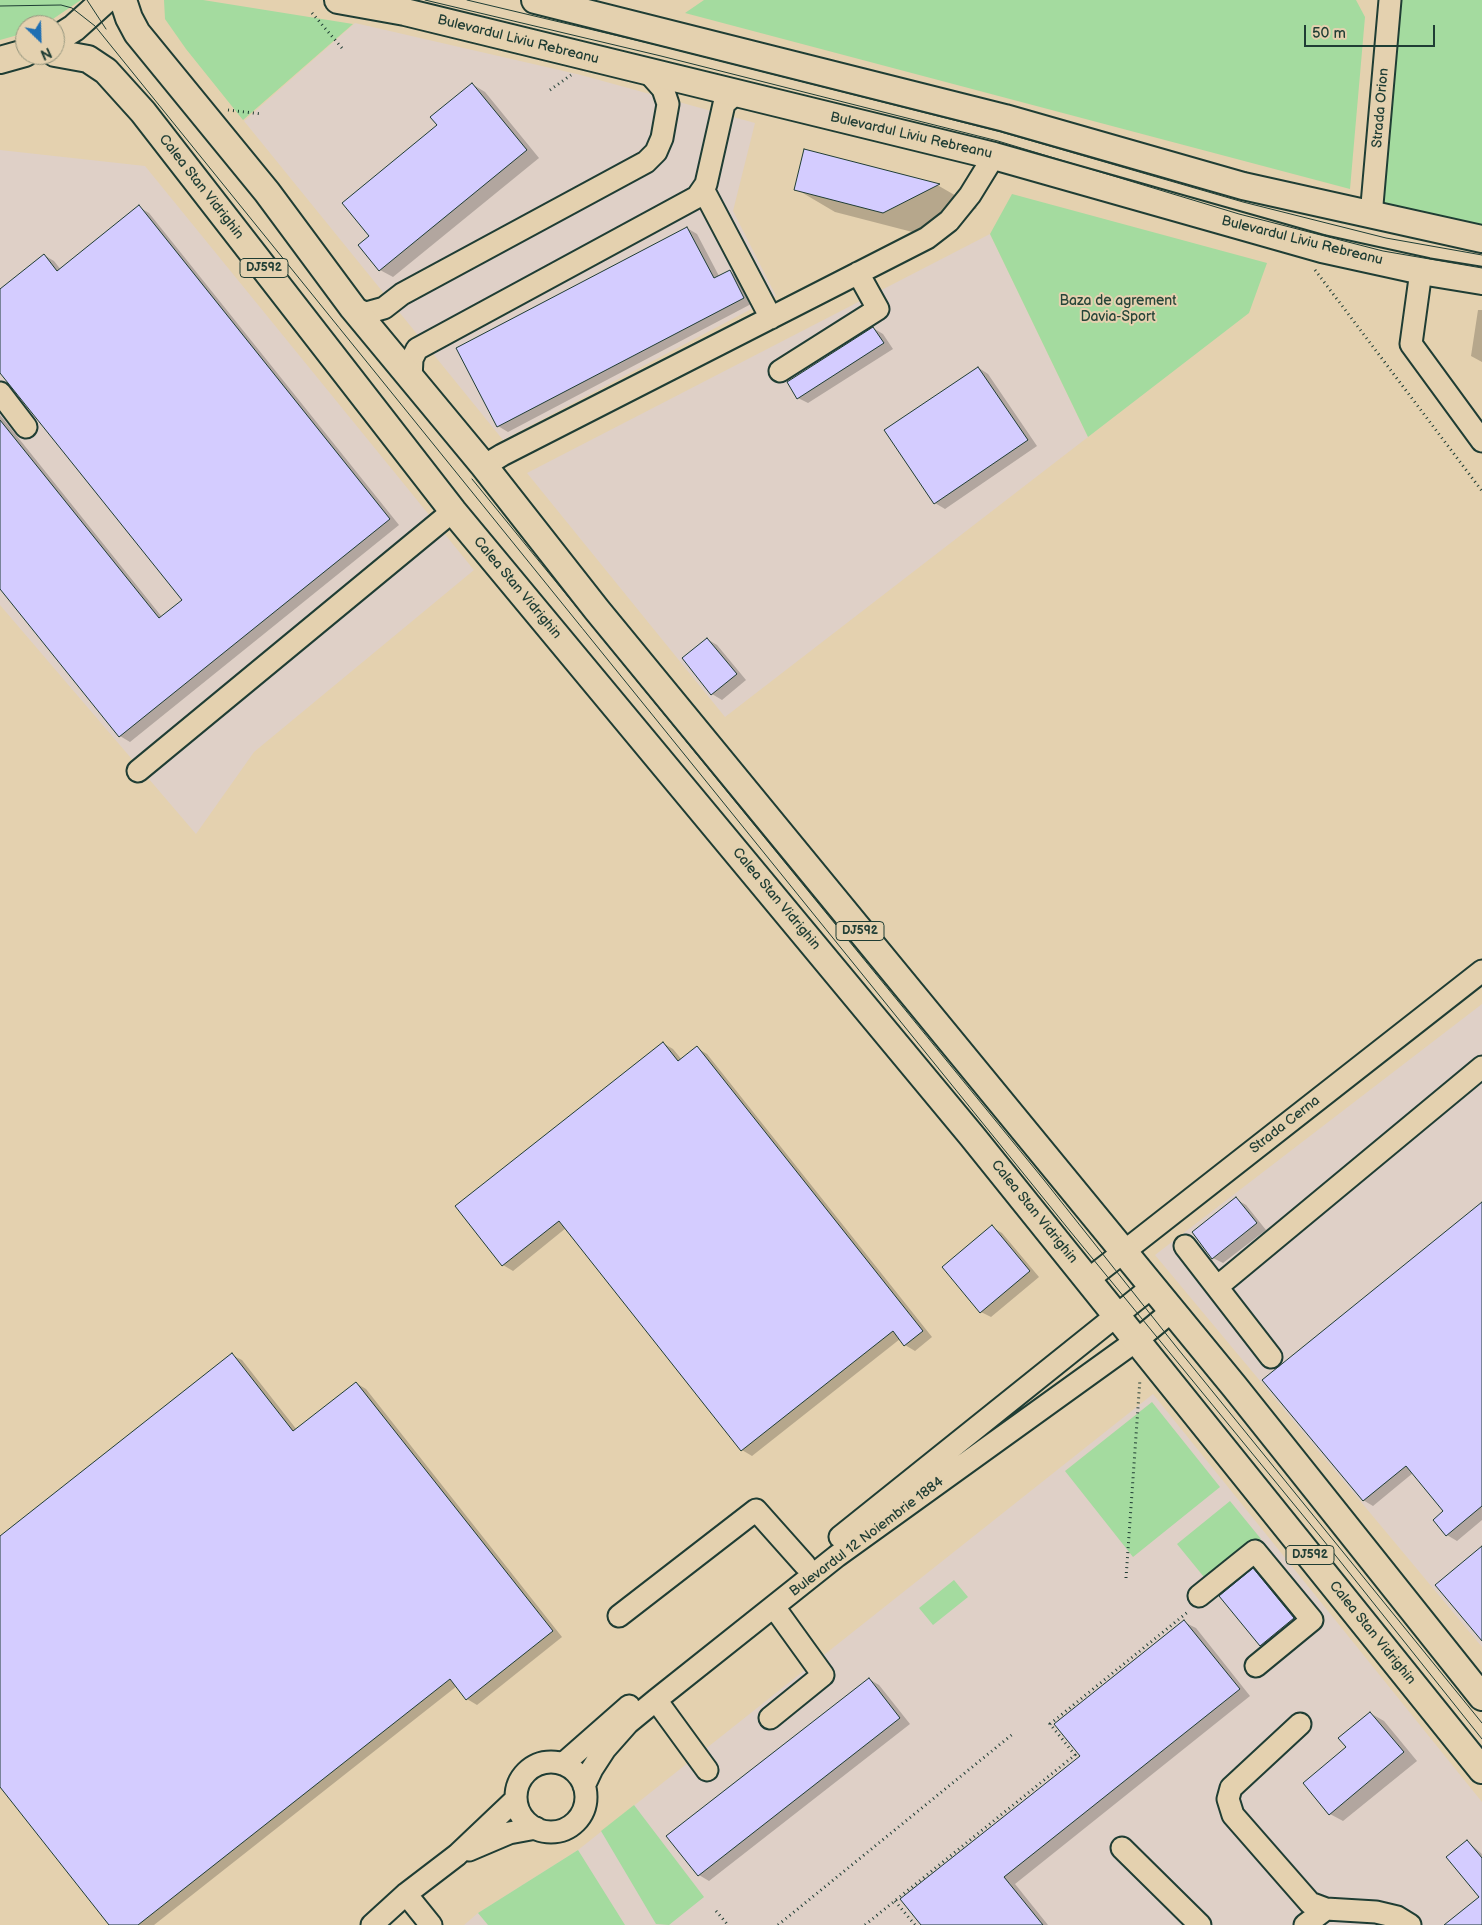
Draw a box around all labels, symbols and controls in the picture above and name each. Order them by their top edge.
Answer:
street label: Bulevardul Liviu Rebreanu [436,12,600,68]
north arrow [15,15,65,65]
scale bar [1307,15,1438,47]
text: 50 m [1312,24,1346,43]
text: N [38,43,54,63]
street label: Strada Orion [1369,67,1393,149]
street label: Bulevardul Liviu Rebreanu [828,109,994,163]
street label: Calea Stan Vidrighin [155,131,247,243]
street label: Bulevardul Liviu Rebreanu [1220,213,1384,269]
road number: DJ592 [240,258,288,278]
park label: Baza de agrement Davia-Sport [1060,293,1176,326]
street label: Calea Stan Vidrighin [469,534,565,642]
street label: Calea Stan Vidrighin [728,845,824,953]
road number: DJ592 [836,921,884,940]
street label: Strada Cerna [1247,1092,1323,1158]
street label: Calea Stan Vidrighin [987,1157,1081,1267]
street label: Bulevardul 12 Noiembrie 1884 [787,1474,947,1600]
road number: DJ592 [1286,1546,1334,1564]
street label: Calea Stan Vidrighin [1325,1578,1419,1688]

